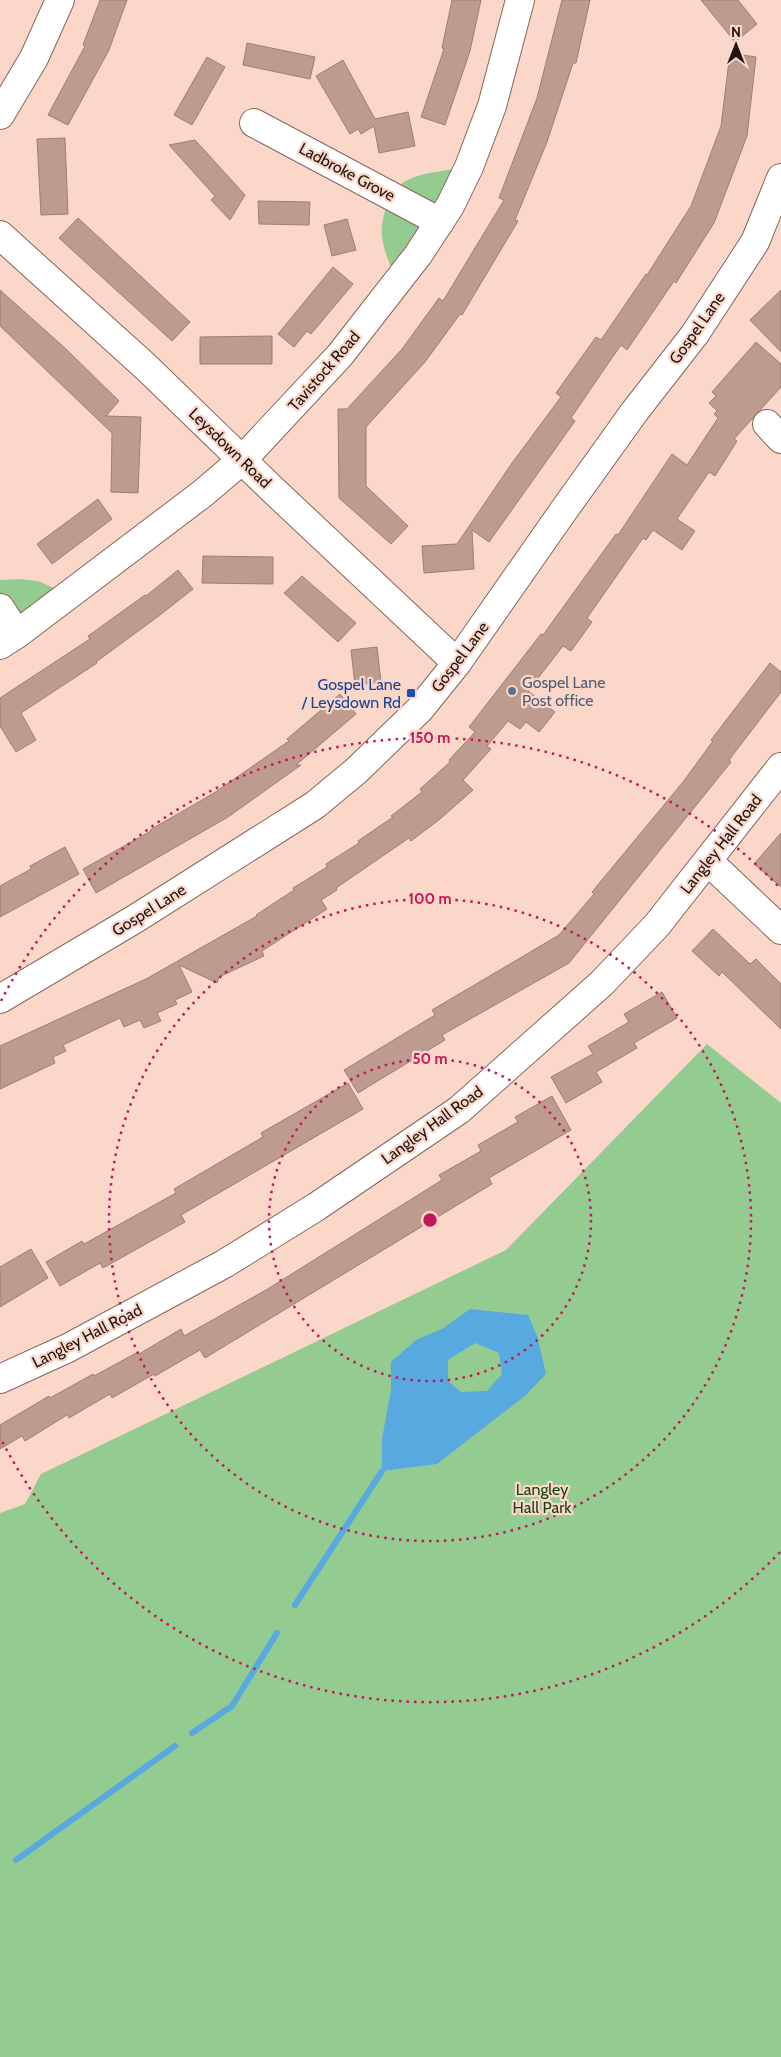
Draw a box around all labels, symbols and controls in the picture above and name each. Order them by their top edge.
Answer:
north arrow [711,20,761,70]
text: N [731,23,741,41]
street label: Ladbroke Grove [296,139,398,205]
street label: Gospel Lane [665,288,729,368]
street label: Tavistock Road [284,327,364,415]
street label: Leysdown Road [185,404,275,492]
street label: Gospel Lane [427,618,493,696]
place label: Gospel Lane Post office [522,673,605,710]
place label: Gospel Lane / Leysdown Rd [301,675,401,712]
marker: Gospel Lane Post office [506,685,518,697]
marker: Gospel Lane / Leysdown Rd [405,687,417,699]
text: 150 m [410,729,450,747]
street label: Langley Hall Road [676,791,766,897]
street label: Gospel Lane [109,880,189,940]
text: 100 m [408,890,452,908]
text: 50 m [412,1050,448,1068]
street label: Langley Hall Road [378,1082,486,1168]
centre of rings [421,1211,439,1229]
street label: Langley Hall Road [29,1300,145,1372]
park label: Langley Hall Park [513,1480,572,1517]

